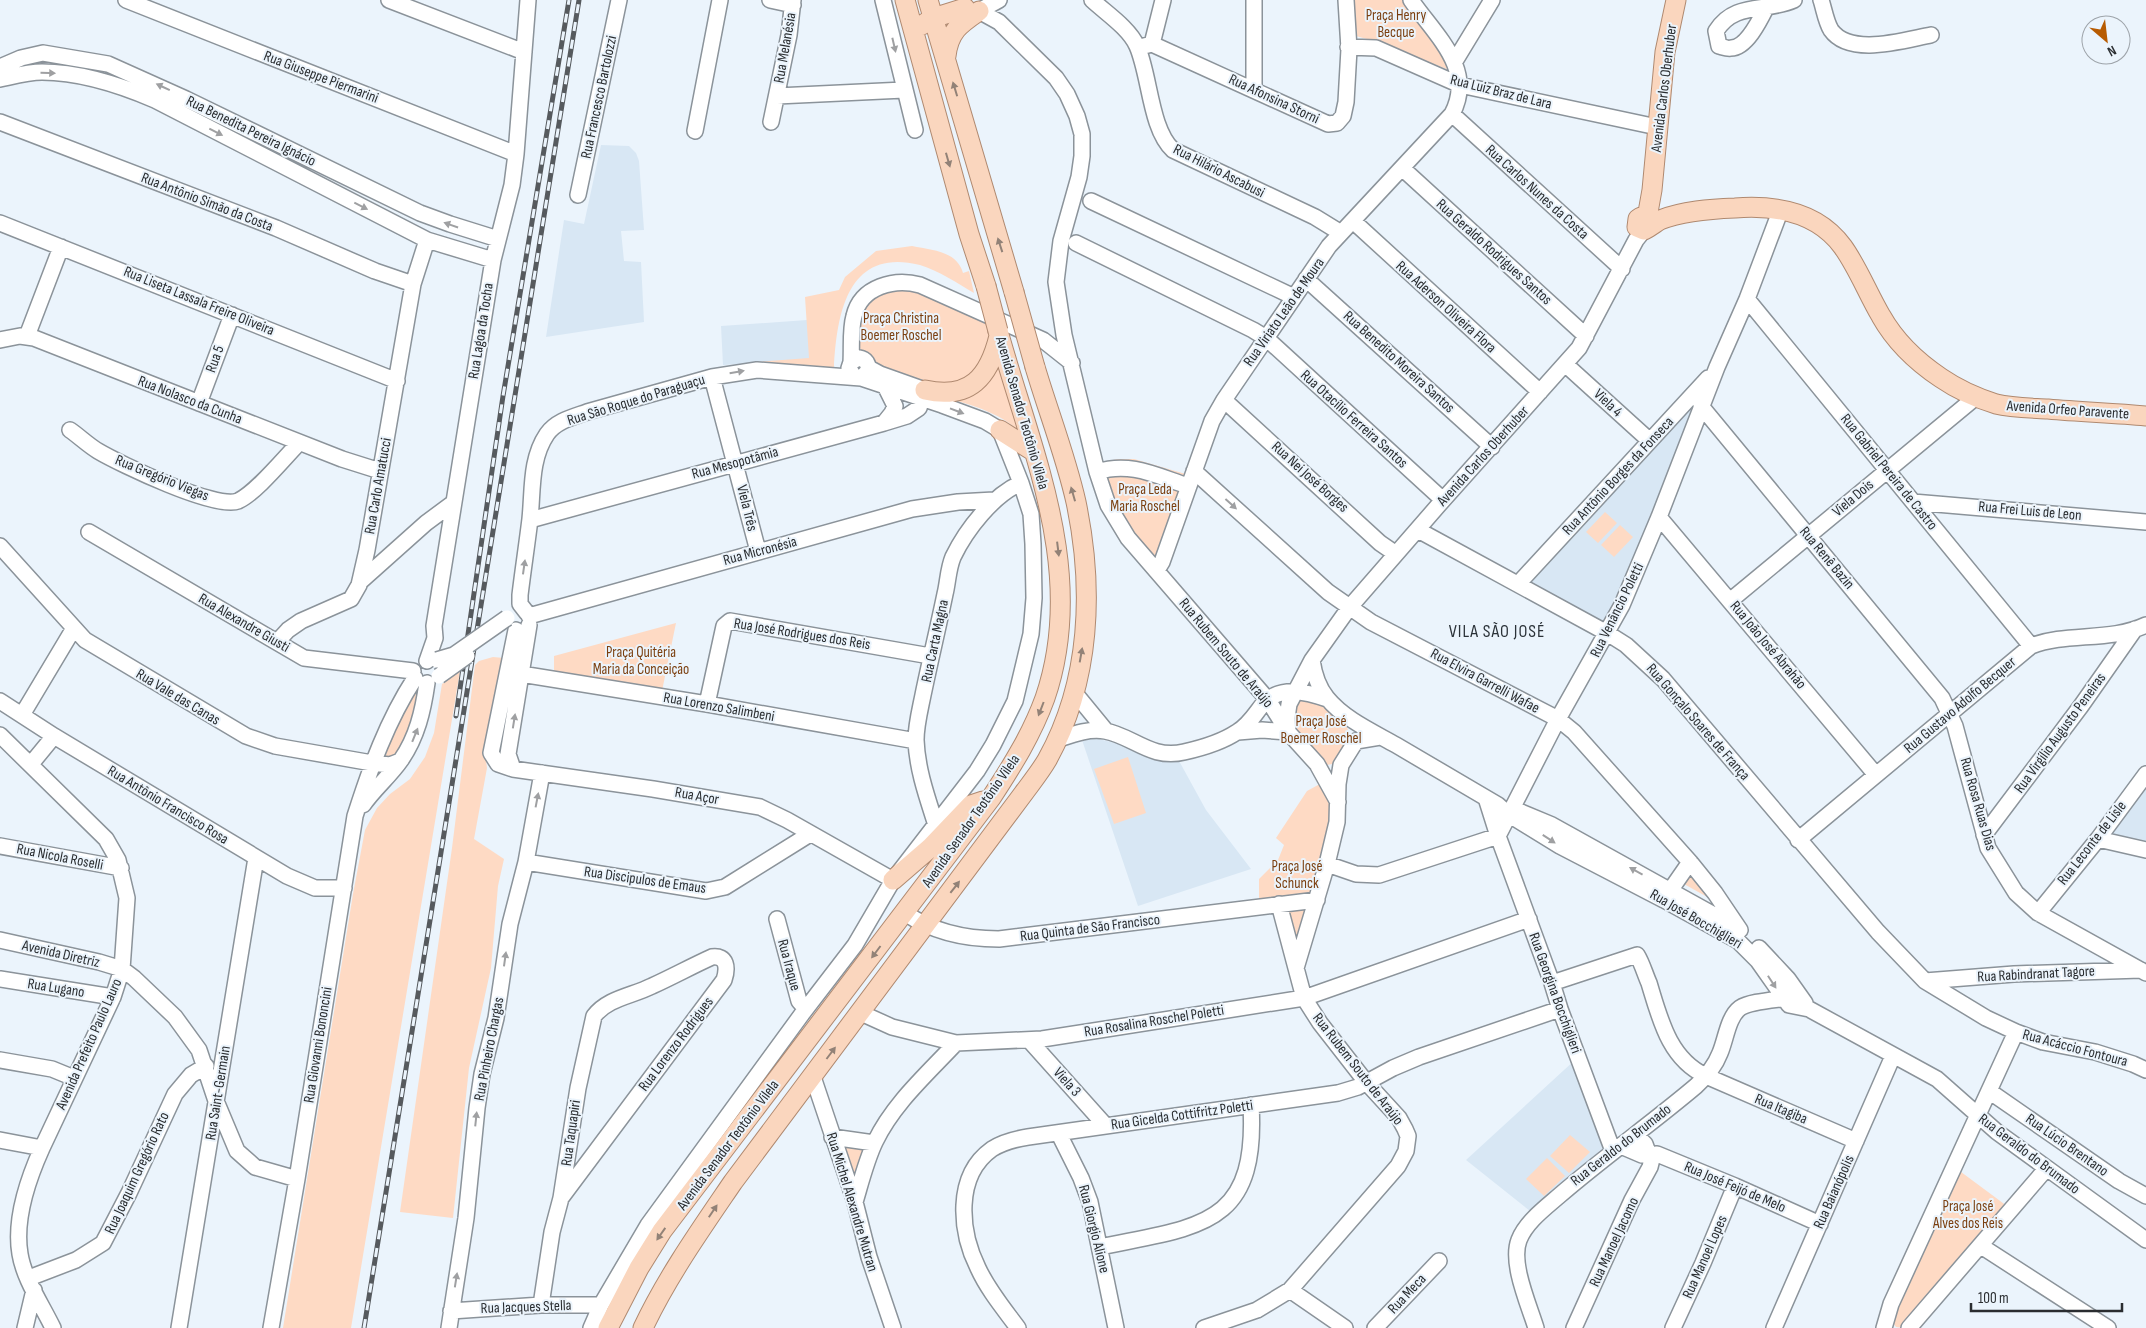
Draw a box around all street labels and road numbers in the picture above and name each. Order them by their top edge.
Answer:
street label: Rua Melanésia [769,11,801,85]
street label: Avenida Carlos Oberhuber [1647,22,1681,154]
street label: Rua Francesco Bartolozzi [577,34,621,160]
street label: Rua Giuseppe Piermarini [261,46,381,108]
street label: Rua Afonsina Storni [1226,70,1323,128]
street label: Rua Luiz Braz de Lara [1448,70,1554,114]
street label: Rua Benedita Pereira Ignácio [183,91,319,171]
street label: Rua Hilário Ascabusi [1170,140,1268,202]
street label: Rua Carlos Nunes da Costa [1481,141,1593,244]
street label: Rua Antônio Simão da Costa [138,168,276,236]
street label: Rua Geraldo Rodrigues Santos [1432,195,1556,309]
street label: Rua Viriato Leão de Moura [1239,254,1329,370]
street label: Rua Aderson Oliveira Flora [1392,257,1500,357]
street label: Rua Liseta Lassala Freire Oliveira [121,262,277,340]
street label: Rua Lagoa da Tocha [464,281,498,380]
street label: Rua Benedito Moreira Santos [1339,307,1459,417]
street label: Avenida Senador Teotônio Vilela [991,333,1053,492]
street label: Rua 5 [201,343,229,375]
street label: Rua Otacílio Ferreira Santos [1296,366,1412,472]
street label: Rua São Roque do Paraguaçu [565,370,707,430]
street label: Rua Nolasco da Cunha [135,371,245,429]
street label: Viela 4 [1590,385,1626,421]
street label: Avenida Orfeo Paravente [2005,396,2130,424]
street label: Avenida Carlos Oberhuber [1432,401,1534,511]
street label: Rua Gabriel Pereira de Castro [1836,410,1942,534]
street label: Rua Antônio Borges da Fonseca [1558,413,1678,539]
street label: Rua Carlo Amatucci [360,436,396,536]
street label: Rua Nei José Borges [1267,437,1353,517]
street label: Rua Mesopotâmia [690,442,781,484]
street label: Rua Gregório Viegas [112,451,212,505]
street label: Viela Dois [1828,475,1878,521]
street label: Viela Três [732,483,762,533]
street label: Rua Frei Luis de Leon [1978,497,2082,525]
street label: Rua Renê Bazin [1795,523,1859,593]
street label: Rua Micronésia [721,532,799,570]
street label: Rua Venâncio Poletti [1586,559,1648,660]
street label: Rua Alexandre Giusti [195,589,293,657]
street label: Rua Rubem Souto de Araújo [1175,594,1277,712]
street label: Rua João José Abrahão [1726,597,1810,693]
street label: Rua Carta Magna [917,598,953,684]
street label: Rua José Rodrigues dos Reis [732,614,872,654]
street label: Rua Elvira Garrelli Wafae [1427,644,1543,718]
street label: Rua Gustavo Adolfo Becquer [1900,652,2020,757]
street label: Rua Gonçalo Soares de França [1642,660,1754,785]
street label: Rua Vale das Canas [132,664,224,730]
street label: Rua Virgílio Augusto Peneiras [2010,669,2110,797]
street label: Rua Lorenzo Salimbeni [662,688,776,726]
street label: Avenida Senador Teotônio Vilela [917,751,1024,892]
street label: Rua Rosa Ruas Dias [1956,755,2000,853]
street label: Rua Antônio Francisco Rosa [104,761,232,849]
street label: Rua Açor [673,783,721,809]
street label: Rua Leconte de Lisle [2053,797,2131,889]
street label: Rua Nicola Roselli [15,839,105,875]
street label: Rua Discipulos de Emaus [583,862,707,898]
street label: Rua José Bocchiglieri [1646,885,1746,953]
street label: Rua Quinta de São Francisco [1019,910,1161,946]
street label: Rua Georgina Bocchiglieri [1524,930,1586,1056]
street label: Avenida Diretriz [19,936,102,972]
street label: Rua Iraque [773,937,805,993]
street label: Rua Rabindranat Tagore [1977,961,2095,987]
street label: Rua Lugano [26,974,86,1002]
street label: Avenida Prefeito Paulo Lauro [51,976,126,1113]
street label: Rua Giovanni Bononcini [299,985,337,1104]
street label: Rua Lorenzo Rodrigues [634,993,718,1095]
street label: Rua Pinheiro Chargas [470,996,508,1102]
street label: Rua Rosalina Roschel Poletti [1083,1001,1225,1041]
street label: Rua Rubem Souto de Araújo [1308,1009,1408,1129]
street label: Rua Acáccio Fontoura [2020,1025,2130,1071]
street label: Rua Saint-Germain [201,1044,235,1142]
street label: Viela 3 [1049,1063,1085,1101]
street label: Avenida Senador Teotônio Vilela [672,1076,783,1215]
street label: Rua Itagiba [1752,1089,1810,1129]
street label: Rua Gicelda Cottifritz Poletti [1110,1096,1254,1134]
street label: Rua Taquapiri [557,1098,585,1167]
street label: Rua Geraldo do Brumado [1567,1100,1675,1190]
street label: Rua Joaquim Gregório Rato [100,1109,174,1237]
street label: Rua Lúcio Brentano [2022,1109,2112,1181]
street label: Rua Geraldo do Brumado [1974,1110,2084,1198]
street label: Rua Michel Alexandre Mutran [822,1130,882,1274]
street label: Rua Baianópolis [1809,1152,1859,1232]
street label: Rua José Feijó de Melo [1681,1157,1789,1217]
street label: Rua Giorgio Alione [1074,1183,1114,1275]
street label: Rua Manoel Jacomo [1585,1194,1643,1290]
street label: Rua Manoel Lopes [1678,1212,1732,1302]
street label: Rua Meca [1384,1270,1430,1318]
street label: Rua Jacques Stella [480,1296,572,1318]

